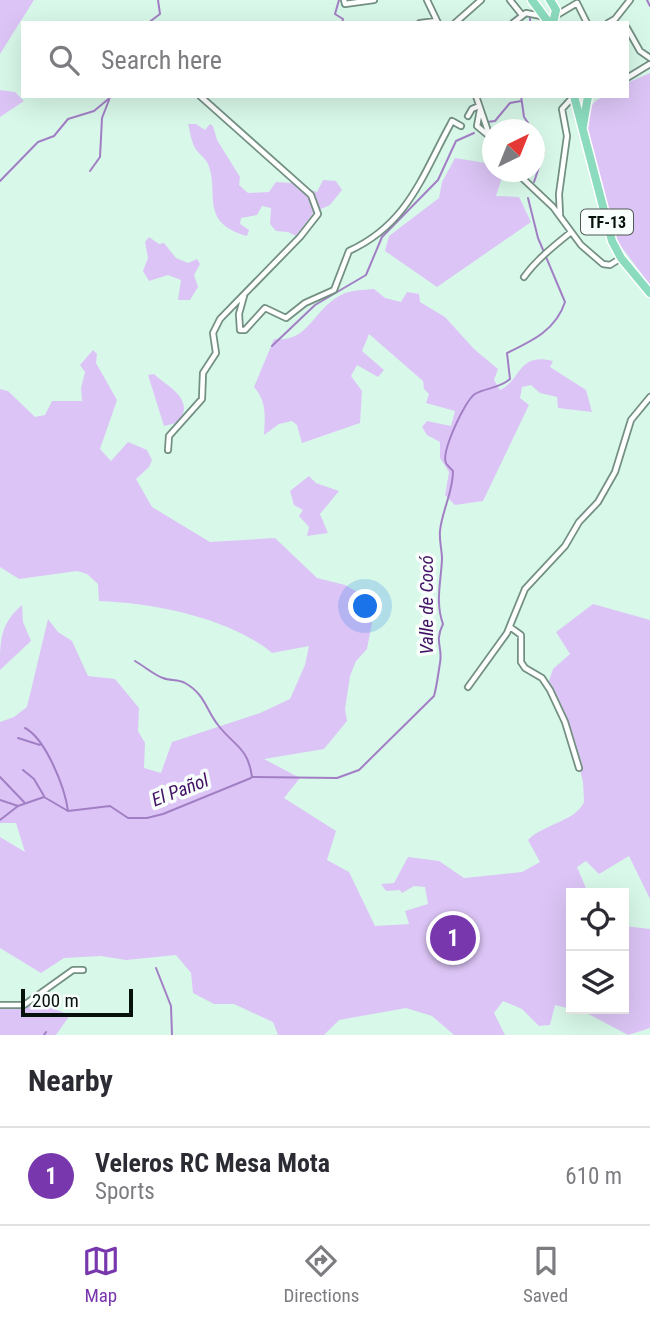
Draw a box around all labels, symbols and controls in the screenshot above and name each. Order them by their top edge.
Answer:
search box [21,21,629,98]
icon: search [45,41,83,79]
text: Search here [101,45,222,75]
north arrow [482,119,545,182]
road number: TF-13 [581,210,633,234]
water label: Valle de Cocó [415,555,438,655]
your location [348,589,382,623]
water label: El Pañol [148,768,212,811]
map controls [566,888,629,1014]
button: locate [566,888,629,951]
pin: 1 [430,912,476,964]
button: layers [566,951,629,1014]
scale bar [21,986,133,1018]
text: 200 m [32,989,79,1012]
text: Nearby [28,1063,113,1098]
text: Veleros RC Mesa Mota [95,1148,330,1178]
text: 1 [45,1163,57,1190]
text: 610 m [565,1163,622,1190]
text: Sports [95,1178,155,1205]
tab: Map [82,1242,120,1307]
tab: Directions [283,1242,359,1307]
tab: Saved [523,1242,568,1307]

